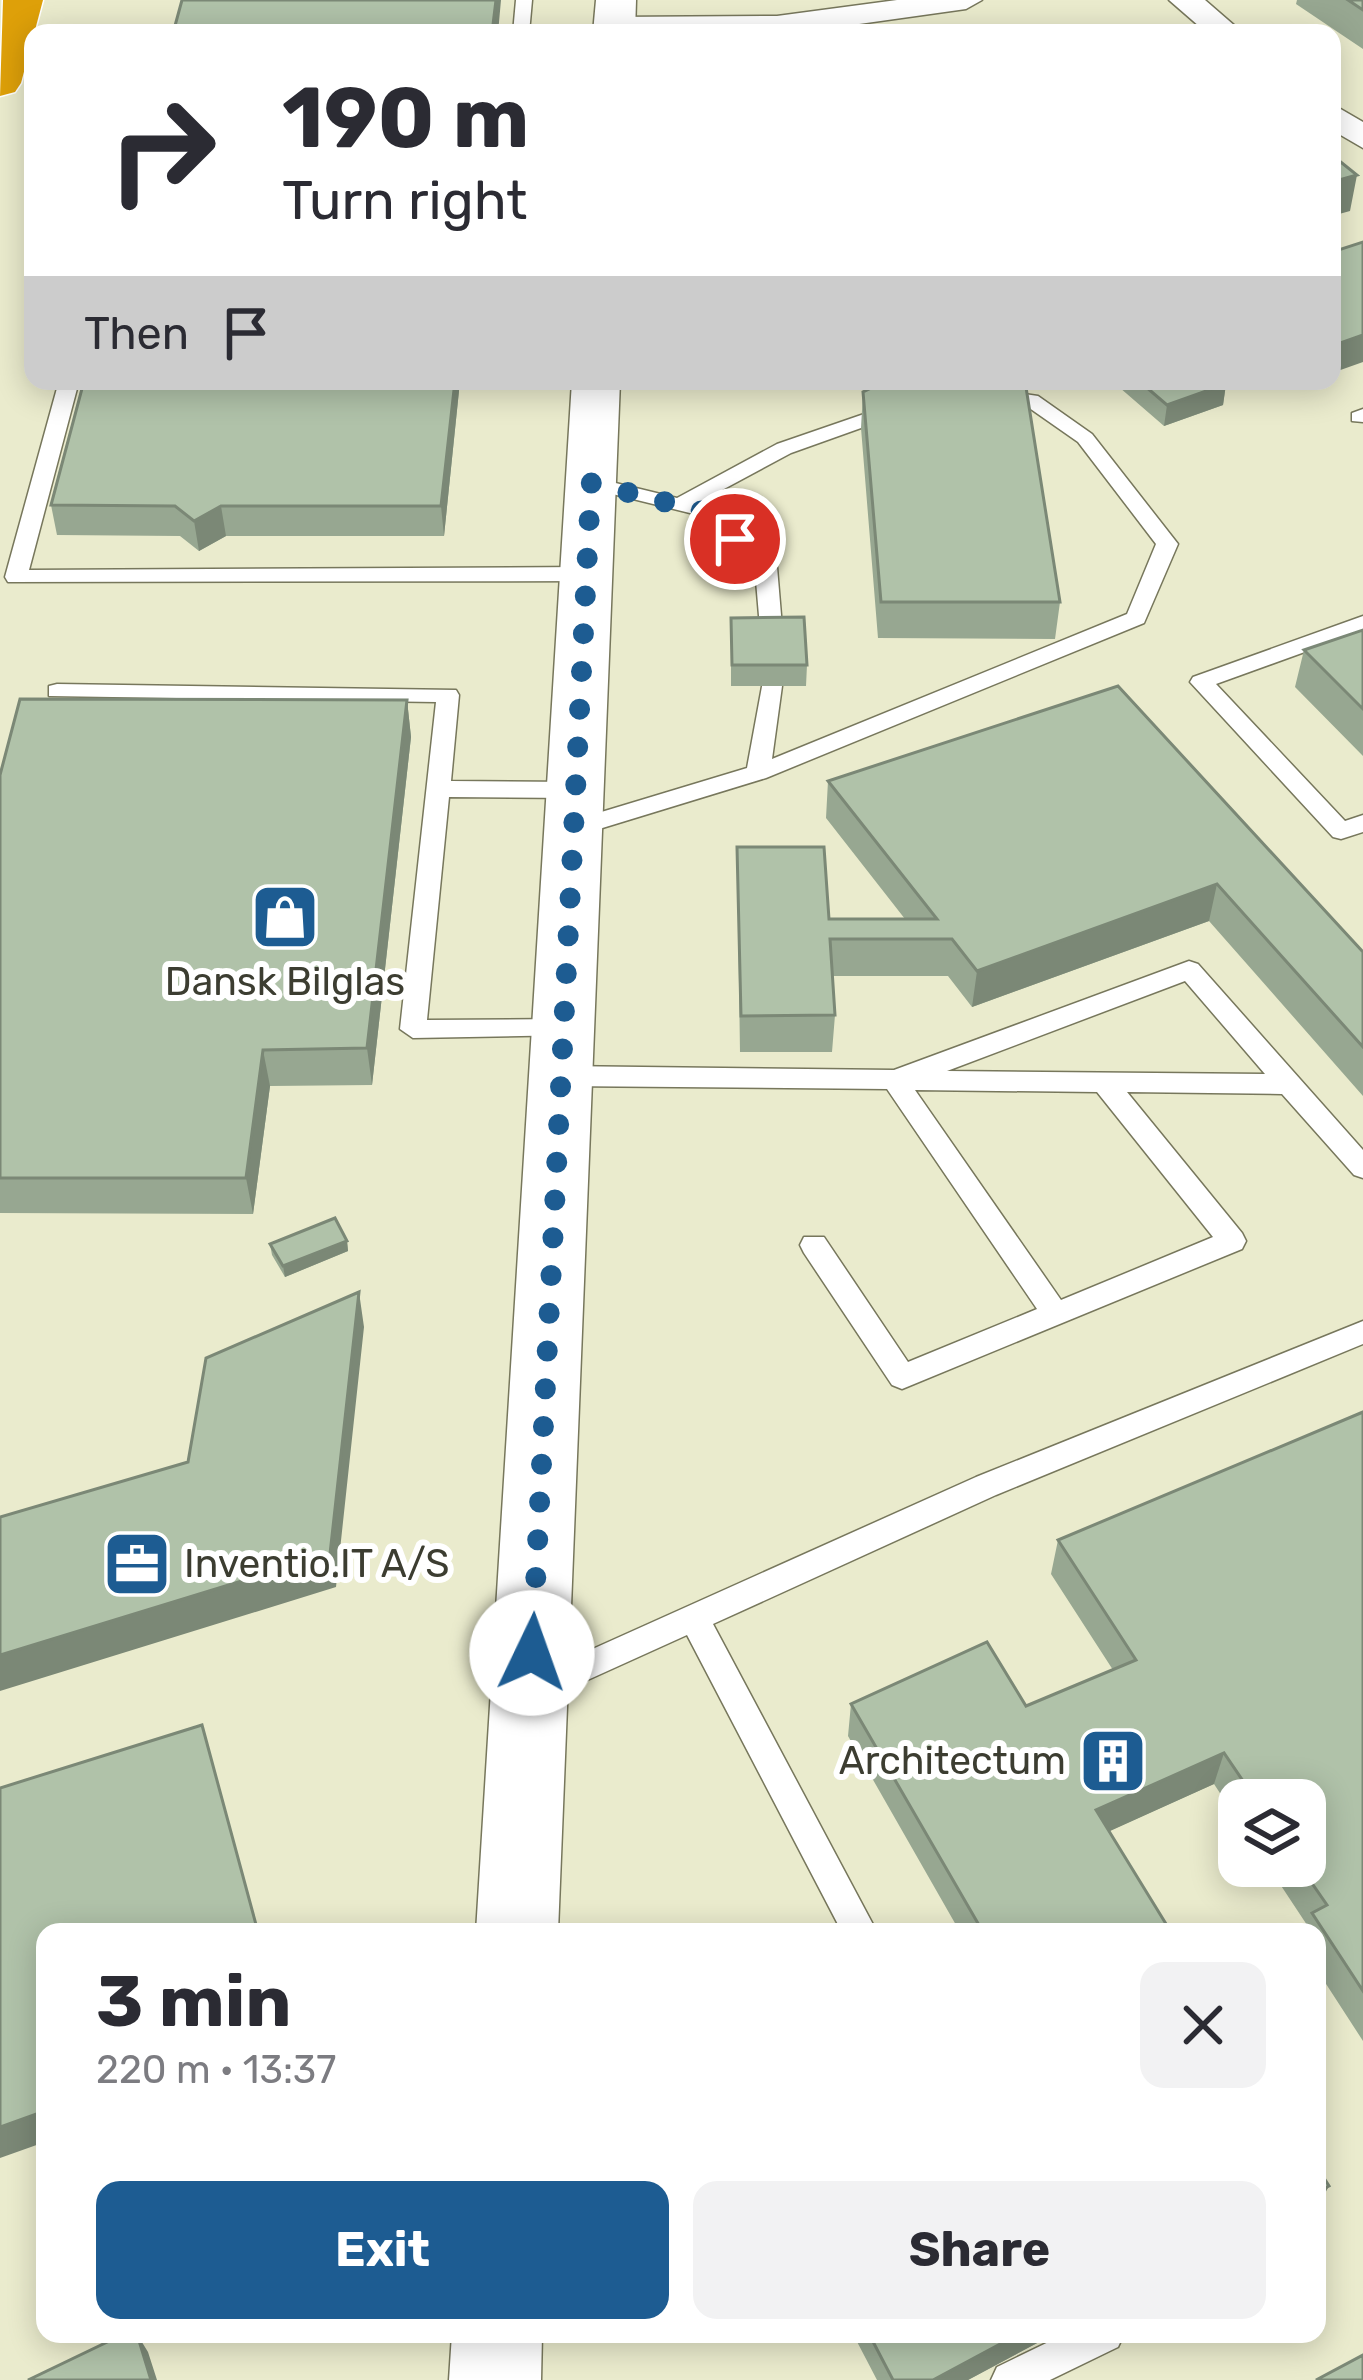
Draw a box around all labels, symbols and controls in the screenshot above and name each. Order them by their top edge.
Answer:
text: 190 m [282,68,530,168]
icon: right [84,72,240,228]
text: Turn right [282,169,527,233]
icon: arrive [213,300,279,366]
text: Then [84,307,189,360]
pin [684,488,786,590]
icon: arrive [702,506,768,572]
shop icon: Dansk Bilglas [250,882,320,952]
place label: Dansk Bilglas [165,959,405,1005]
office icon: Inventio.IT A/S [102,1529,172,1599]
place label: Inventio.IT A/S [184,1541,449,1587]
position arrow [469,1590,595,1716]
building icon: Architectum [1078,1726,1148,1796]
place label: Architectum [839,1738,1066,1784]
map controls [1218,1779,1326,1887]
button: layers [1218,1779,1326,1887]
text: 3 min [96,1959,292,2044]
button: close [1140,1962,1266,2088]
text: 220 m · 13:37 [96,2047,336,2093]
button: Exit [96,2181,669,2319]
button: Share [693,2181,1266,2319]

